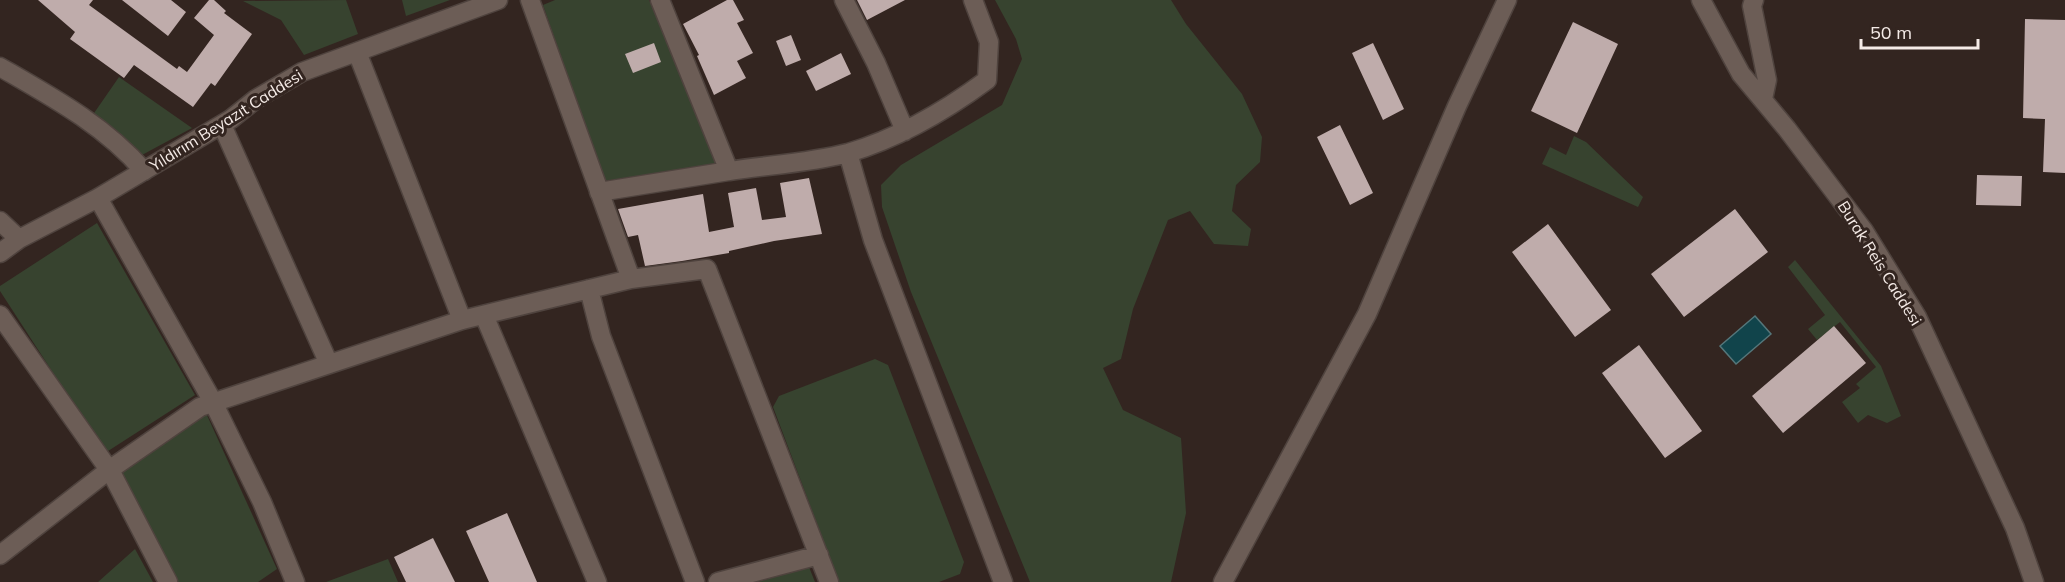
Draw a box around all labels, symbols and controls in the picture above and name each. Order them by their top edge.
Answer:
scale bar [1861,12,1978,50]
text: 50 m [1870,21,1912,44]
street label: Yıldırım Beyazıt Caddesi [145,65,306,176]
street label: Burak Reis Caddesi [1834,197,1926,329]

